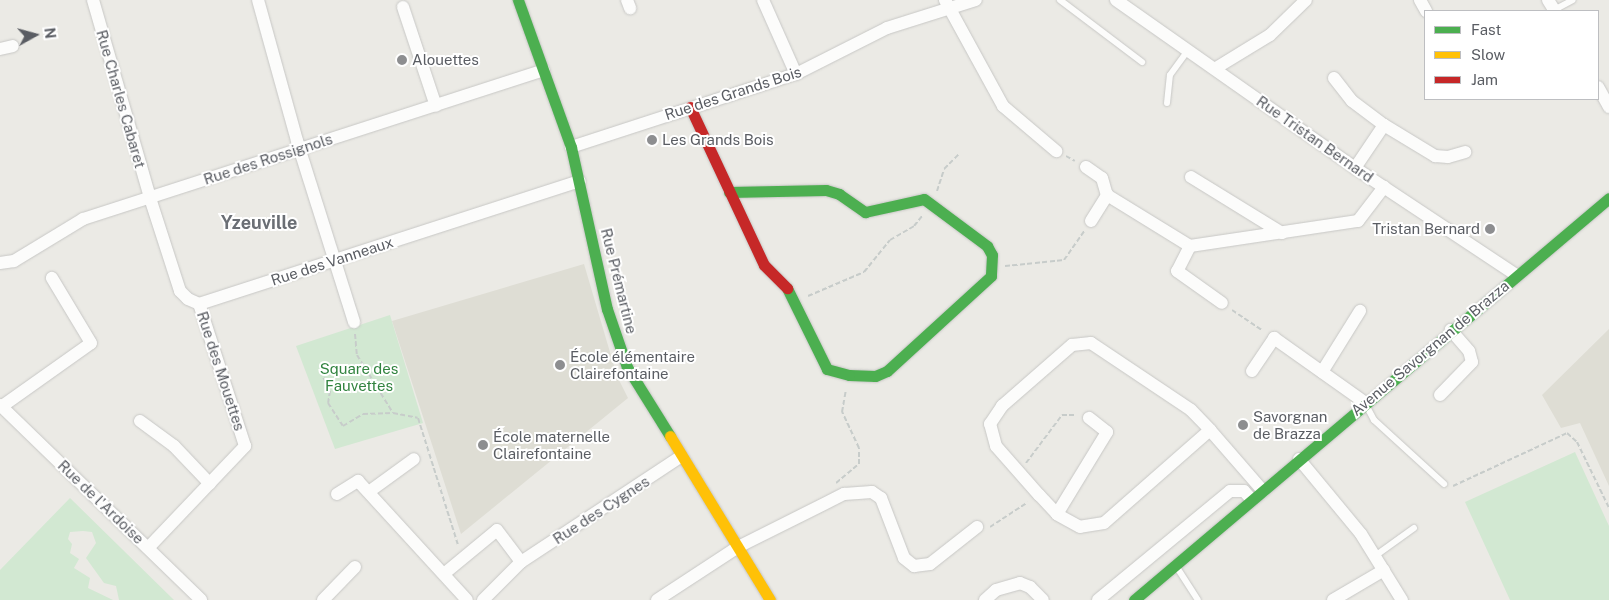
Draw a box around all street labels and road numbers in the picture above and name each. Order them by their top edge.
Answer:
street label: Rue Charles Cabaret [93,28,149,170]
street label: Rue des Grands Bois [662,62,804,124]
street label: Rue Tristan Bernard [1253,92,1377,186]
street label: Rue des Rossignols [201,130,335,188]
street label: Rue Prémartine [597,226,641,336]
street label: Rue des Vanneaux [268,233,396,289]
street label: Avenue Savorgnan de Brazza [1347,276,1513,420]
street label: Rue des Mouettes [193,309,249,433]
street label: Rue de l'Ardoise [54,456,148,548]
street label: Rue des Cygnes [549,472,653,548]

